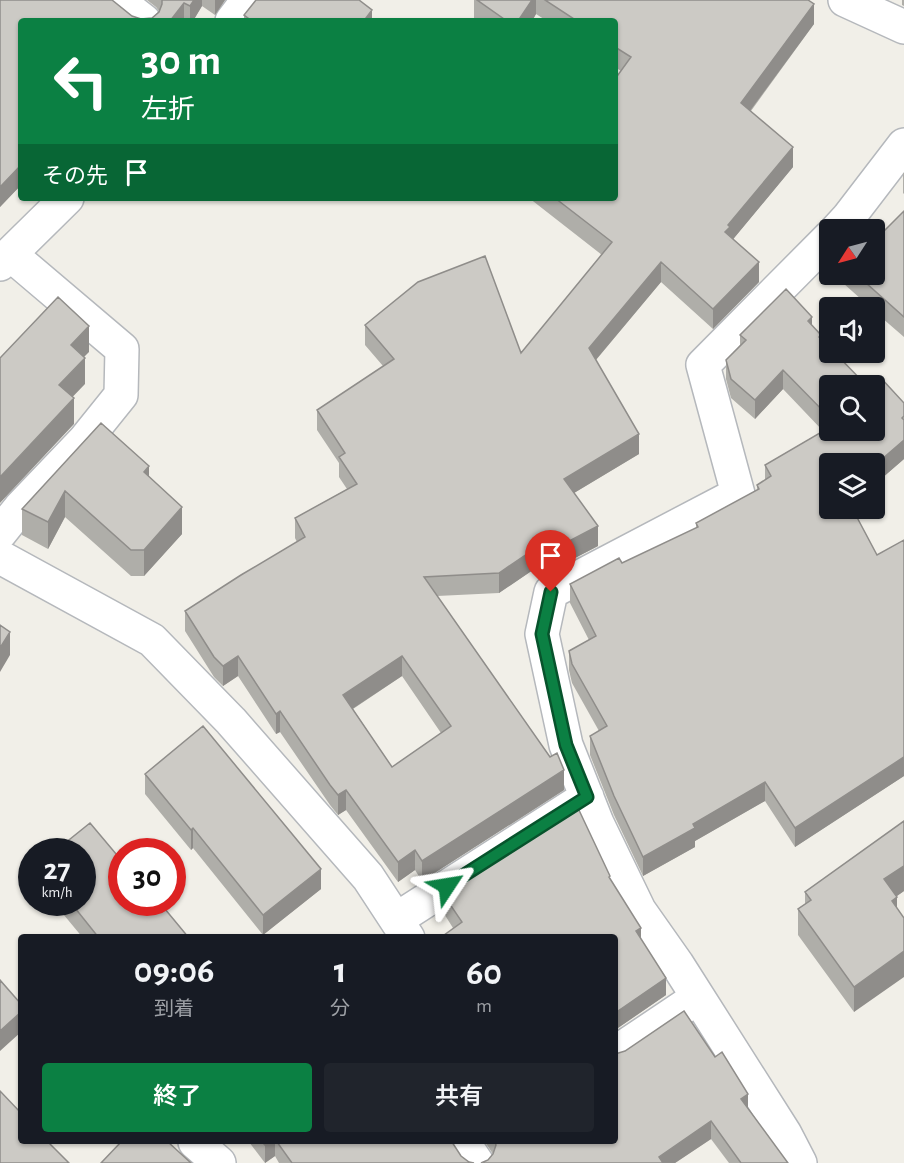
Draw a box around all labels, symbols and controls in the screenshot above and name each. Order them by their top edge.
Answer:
text: 30 m [141,40,221,82]
icon: left [42,42,120,120]
text: 左折 [141,96,195,123]
icon: arrive [120,156,153,189]
text: その先 [42,165,108,187]
north arrow [819,219,885,285]
map controls [819,219,885,519]
button: sound [819,297,885,363]
button: search [819,375,885,441]
button: layers [819,453,885,519]
pin [525,530,576,592]
icon: arrive [534,539,567,572]
speed limit sign: 30 [108,838,186,916]
position arrow [415,854,479,918]
text: 27 [43,855,71,885]
text: km/h [42,885,72,900]
text: 09:06 [134,953,214,989]
text: 1 [334,953,347,989]
text: 60 [466,955,502,991]
text: m [476,996,492,1016]
text: 到着 [154,999,194,1019]
text: 分 [330,999,350,1019]
button: 終了 [42,1063,312,1132]
button: 共有 [324,1063,594,1132]

